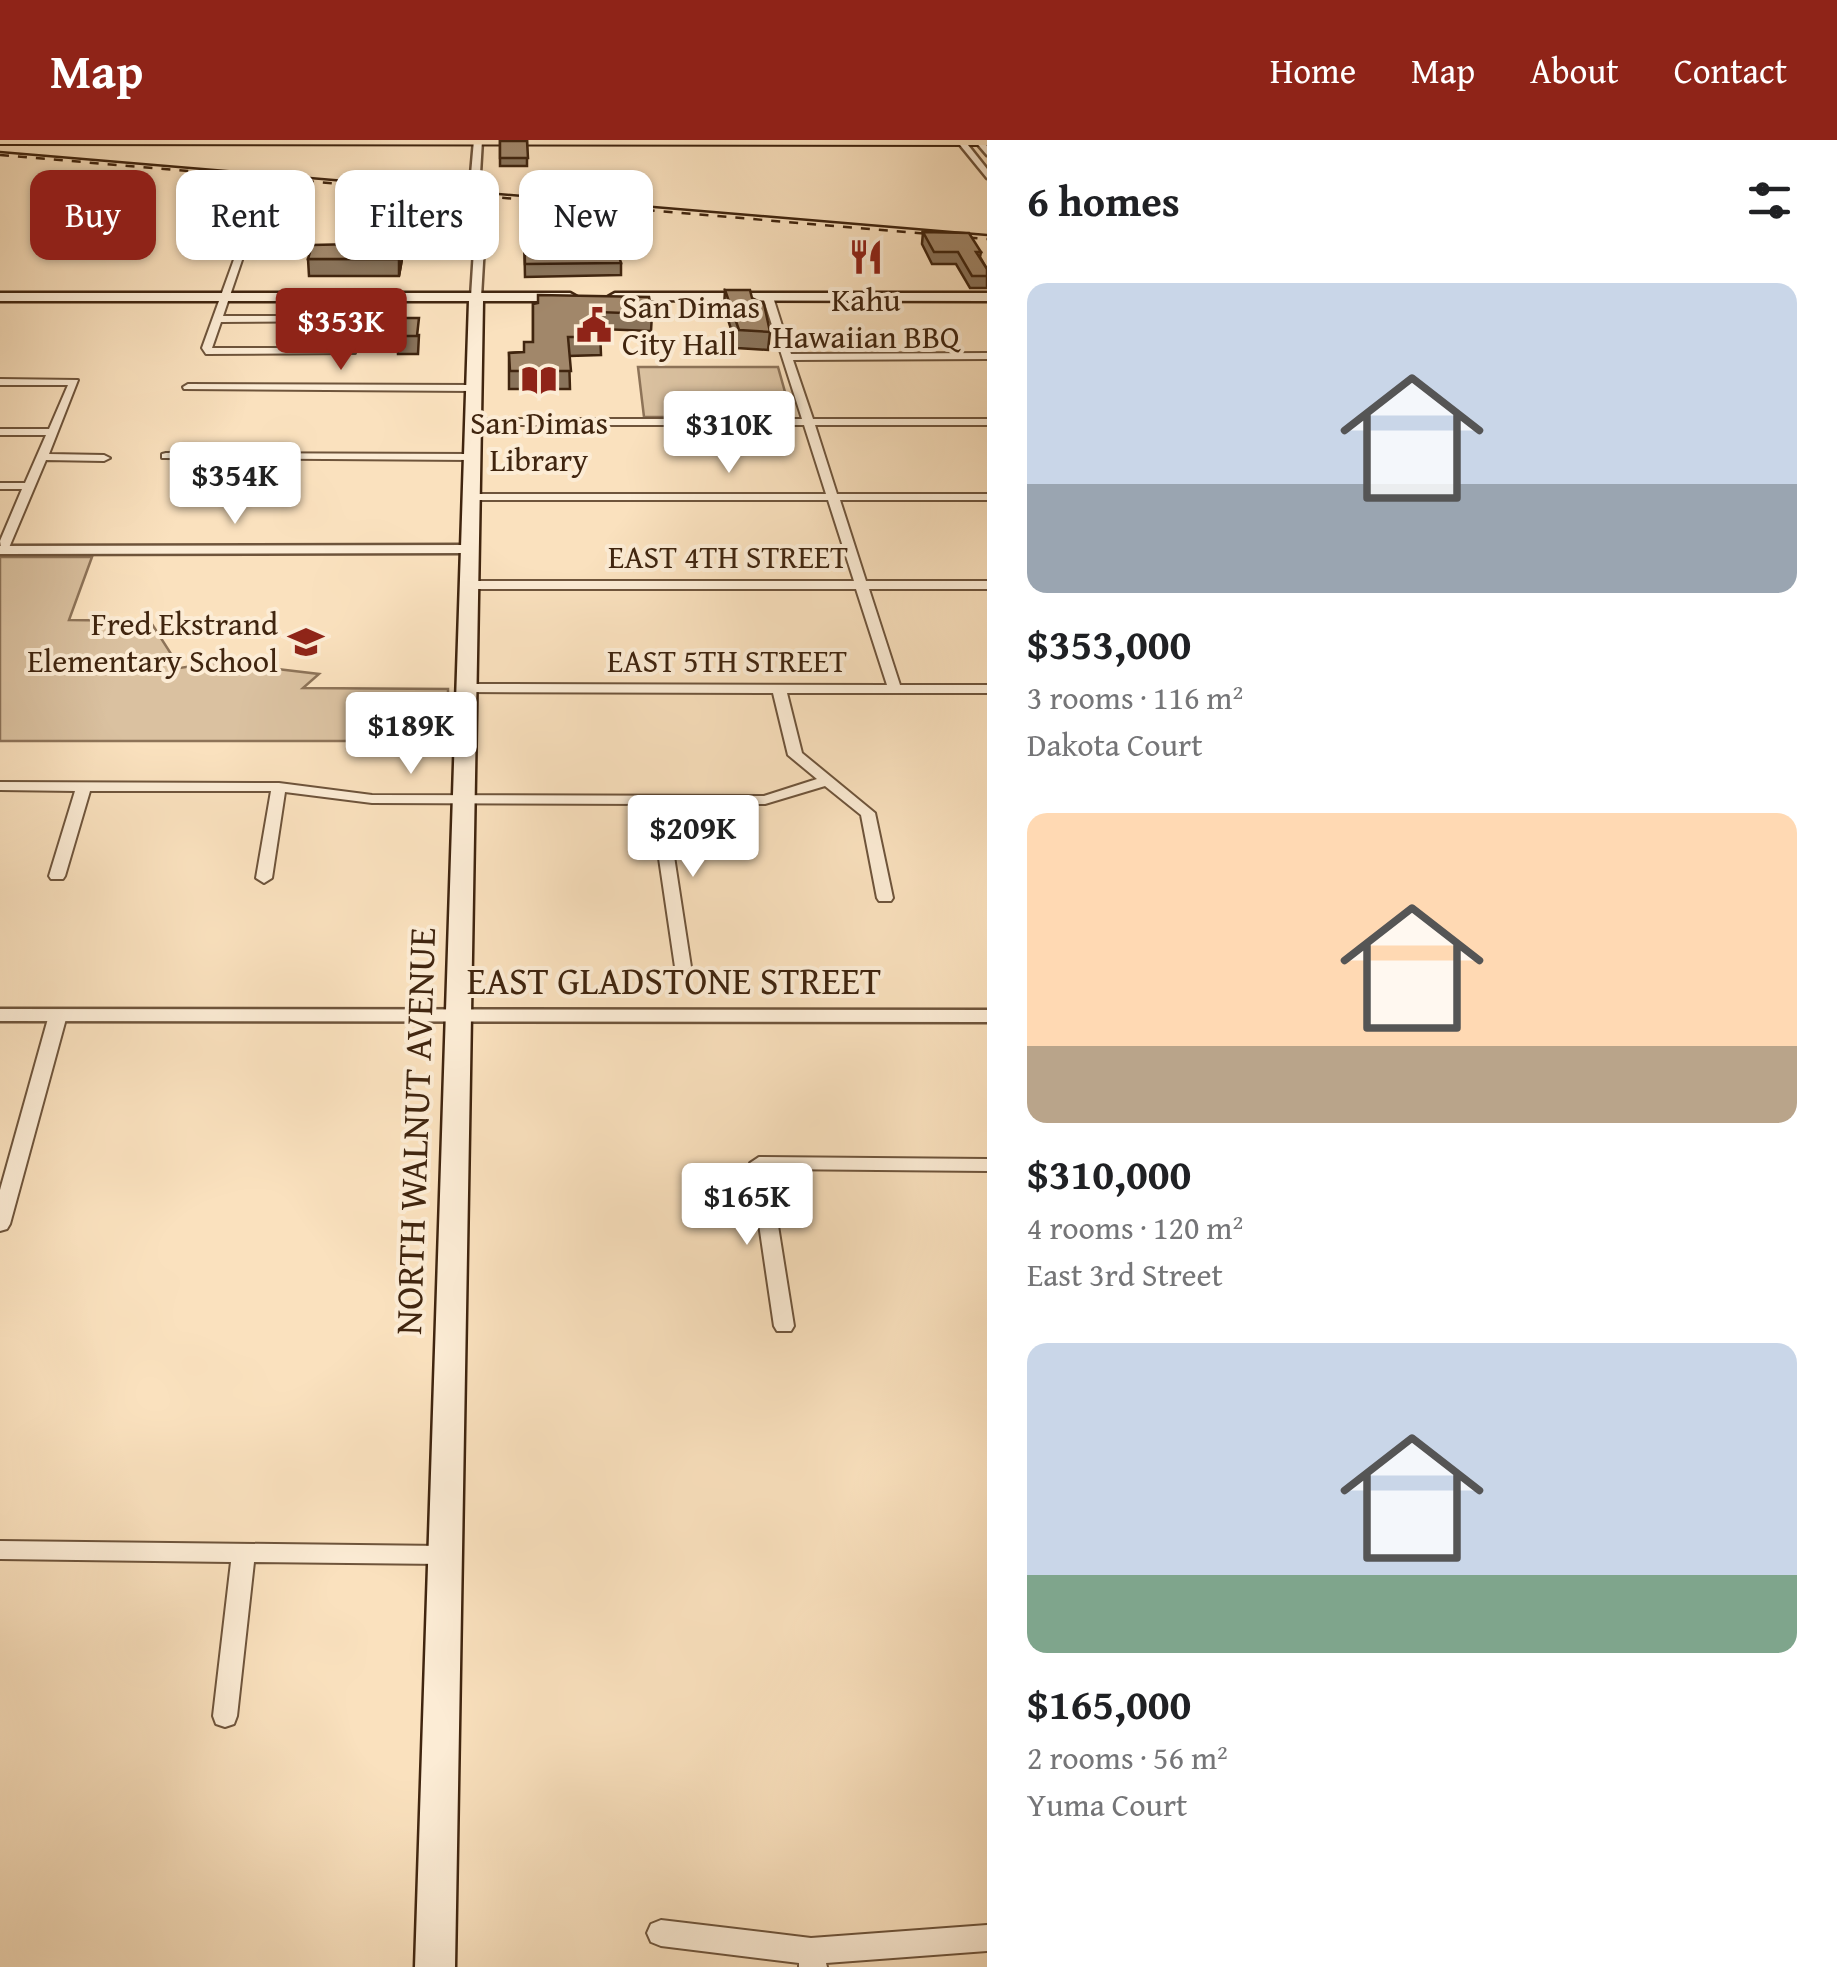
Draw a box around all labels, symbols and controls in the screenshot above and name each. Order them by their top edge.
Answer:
text: Map [50,35,143,106]
text: Home [1270,45,1356,96]
text: Map [1411,45,1475,96]
text: About [1530,45,1619,96]
text: Contact [1674,45,1787,96]
chip: Buy [30,170,156,260]
chip: Rent [176,170,315,260]
chip: Filters [335,170,499,260]
chip: New [519,170,653,260]
text: 6 homes [1027,170,1180,231]
icon: filters [1742,173,1797,228]
restaurant icon: Kahu Hawaiian BBQ [847,238,885,276]
place label: Kahu Hawaiian BBQ [772,276,961,360]
place label: San Dimas City Hall [622,283,760,367]
pin: $353K [271,288,411,373]
text: $353K [298,297,384,344]
public building icon: San Dimas City Hall [575,306,613,344]
icon: home [1322,348,1502,528]
library icon: San Dimas Library [520,361,558,399]
pin: $310K [659,391,799,476]
place label: San Dimas Library [470,399,608,483]
text: $310K [686,400,772,447]
pin: $354K [165,442,305,527]
text: $354K [192,451,278,498]
street label: EAST 4TH STREET [608,533,848,580]
place label: Fred Ekstrand Elementary School [27,600,278,684]
text: $353,000 [1027,613,1191,674]
school or university icon: Fred Ekstrand Elementary School [287,623,325,661]
street label: EAST 5TH STREET [607,637,847,684]
text: 3 rooms · 116 m² [1027,674,1243,721]
pin: $189K [341,692,481,777]
text: $189K [368,701,454,748]
text: Dakota Court [1027,721,1202,768]
pin: $209K [623,795,763,880]
text: $209K [650,804,736,851]
icon: home [1322,878,1502,1058]
street label: NORTH WALNUT AVENUE [379,926,449,1336]
street label: EAST GLADSTONE STREET [467,952,881,1008]
text: $310,000 [1027,1143,1191,1204]
pin: $165K [677,1163,817,1248]
text: $165K [704,1172,790,1219]
text: 4 rooms · 120 m² [1027,1204,1243,1251]
text: East 3rd Street [1027,1251,1223,1298]
icon: home [1322,1408,1502,1588]
text: $165,000 [1027,1673,1191,1734]
text: 2 rooms · 56 m² [1027,1734,1228,1781]
text: Yuma Court [1027,1781,1187,1828]

